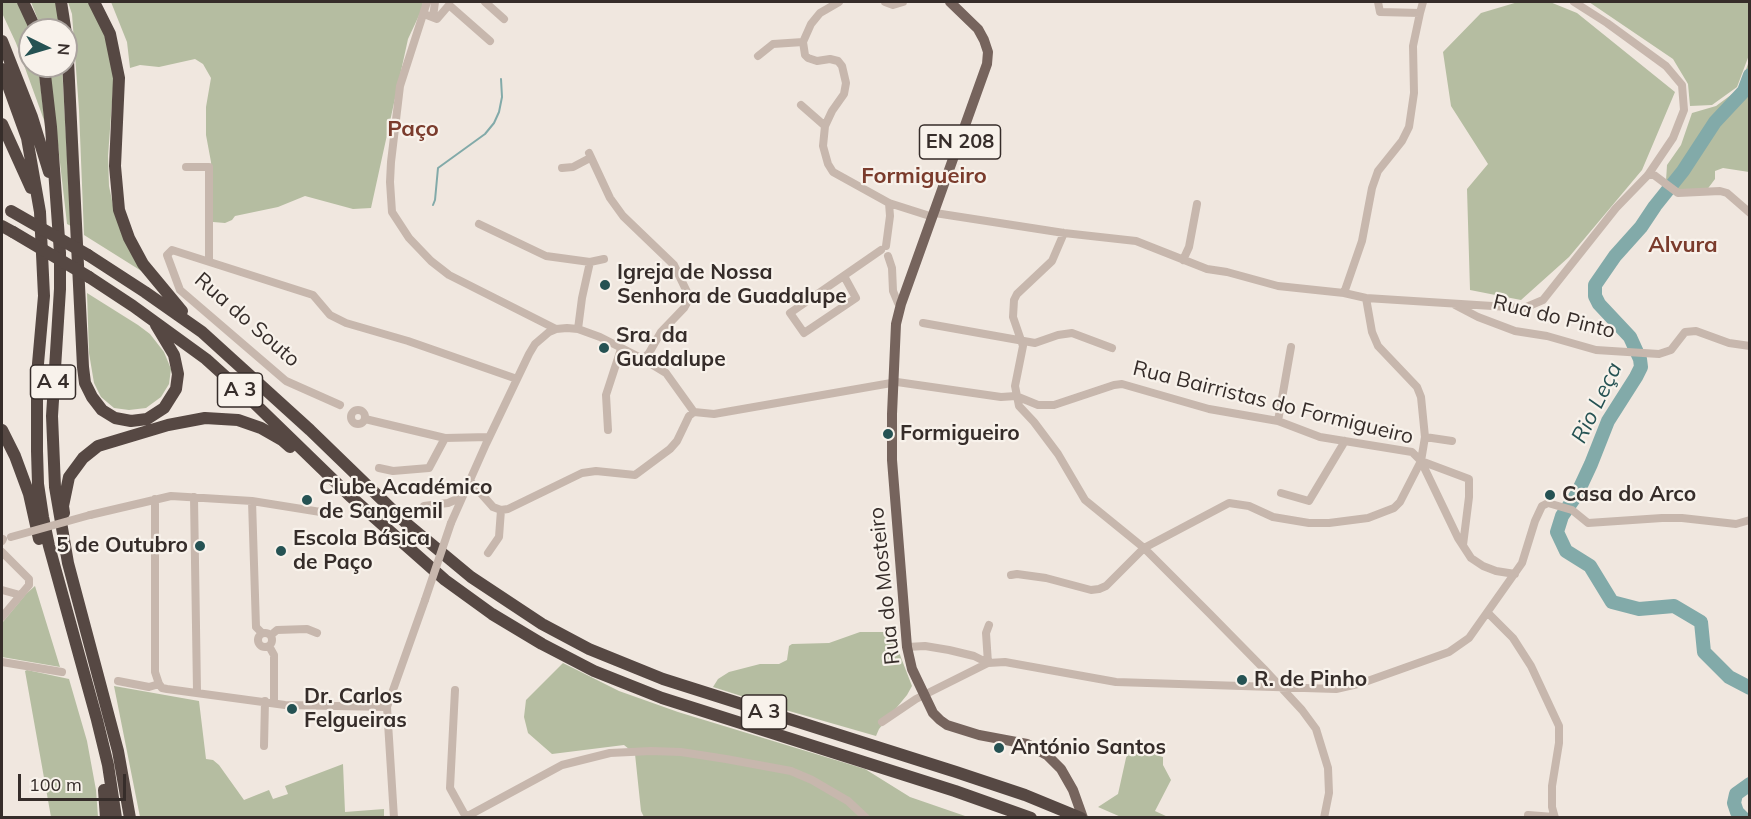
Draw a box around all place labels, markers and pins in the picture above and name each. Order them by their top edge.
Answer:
place label: Igreja de Nossa Senhora de Guadalupe [617,260,847,310]
marker: Igreja de Nossa Senhora de Guadalupe [598,278,612,292]
place label: Sra. da Guadalupe [616,323,726,373]
marker: Sra. da Guadalupe [597,341,611,355]
place label: Formigueiro [900,421,1020,447]
marker: Formigueiro [881,427,895,441]
place label: Clube Académico de Sangemil [319,475,493,525]
place label: Casa do Arco [1562,482,1696,508]
marker: Casa do Arco [1543,488,1557,502]
marker: Clube Académico de Sangemil [300,493,314,507]
place label: Escola Básica de Paço [293,526,430,576]
place label: 5 de Outubro [56,533,188,559]
marker: 5 de Outubro [193,539,207,553]
marker: Escola Básica de Paço [274,544,288,558]
place label: R. de Pinho [1254,667,1367,693]
marker: R. de Pinho [1235,673,1249,687]
place label: Dr. Carlos Felgueiras [304,684,407,734]
marker: Dr. Carlos Felgueiras [285,702,299,716]
place label: António Santos [1011,735,1166,761]
marker: António Santos [992,741,1006,755]

